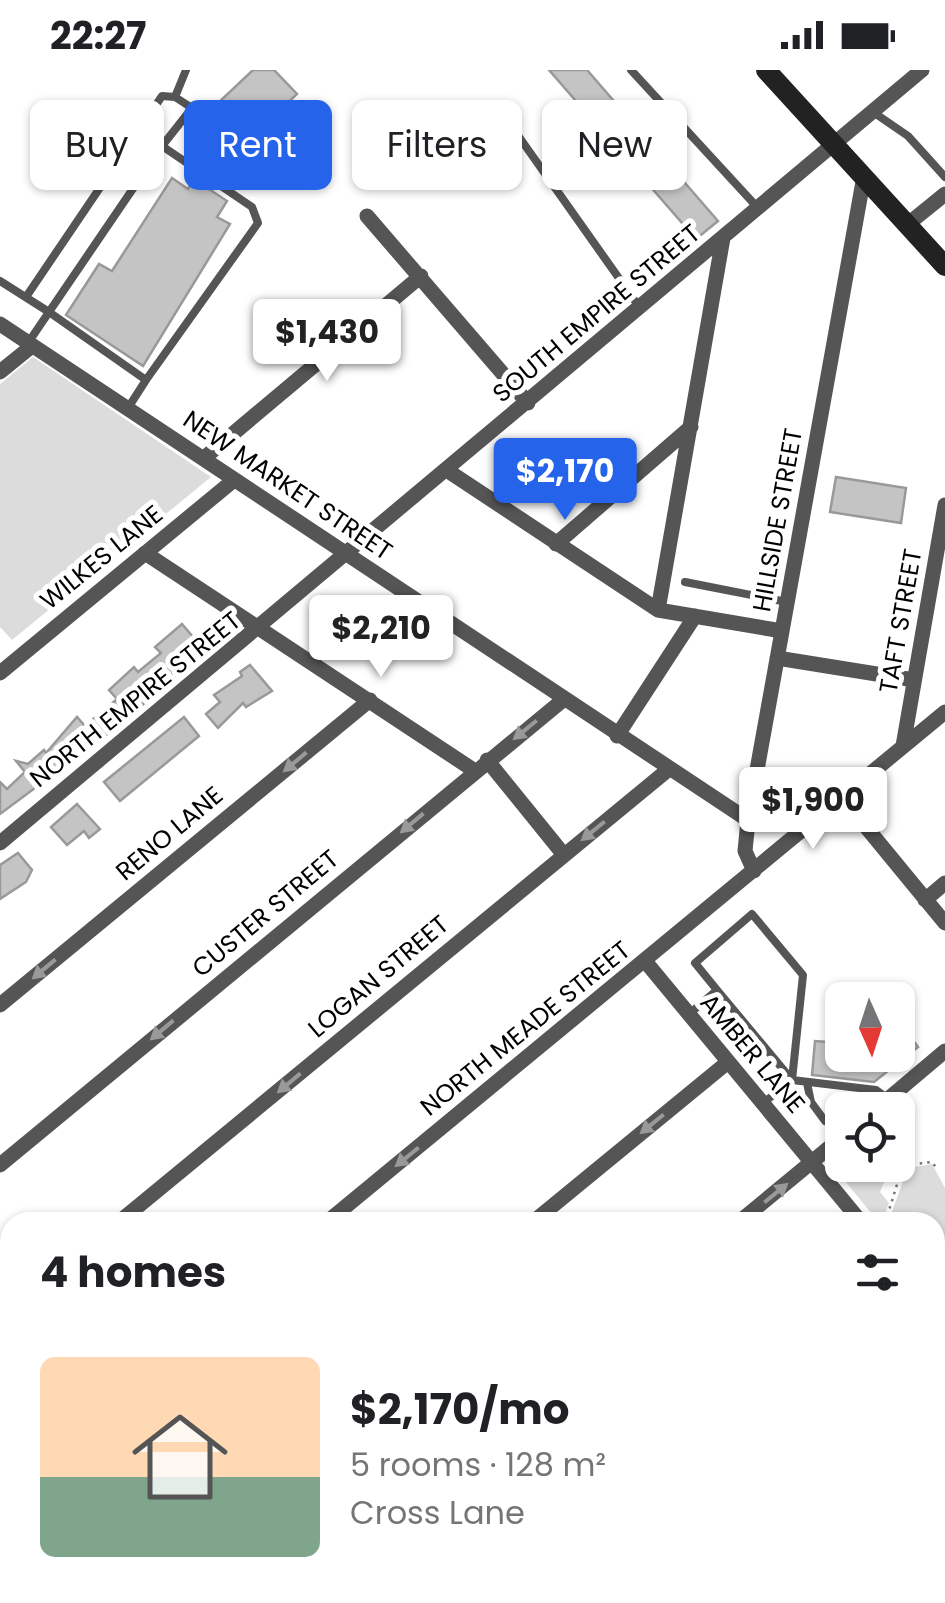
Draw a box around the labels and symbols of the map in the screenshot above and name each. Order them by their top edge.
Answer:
street label: SOUTH EMPIRE STREET [485,216,708,411]
pin: $1,430 [246,299,408,384]
street label: NEW MARKET STREET [176,402,399,569]
street label: HILLSIDE STREET [744,426,811,615]
pin: $2,170 [484,438,646,523]
street label: WILKES LANE [33,497,170,618]
street label: TAFT STREET [871,546,930,696]
pin: $2,210 [300,595,462,680]
street label: NORTH EMPIRE STREET [22,603,248,795]
one-way arrow [512,719,538,740]
one-way arrow [282,751,307,772]
pin: $1,900 [732,767,894,852]
street label: RENO LANE [108,778,230,889]
one-way arrow [400,812,425,833]
one-way arrow [581,820,606,841]
street label: CUSTER STREET [184,842,346,985]
street label: LOGAN STREET [301,907,456,1046]
street label: NORTH MEADE STREET [413,933,638,1124]
one-way arrow [32,958,57,979]
north arrow [825,982,915,1072]
street label: AMBER LANE [692,986,813,1121]
one-way arrow [149,1019,174,1041]
one-way arrow [276,1072,301,1093]
one-way arrow [640,1113,665,1134]
one-way arrow [395,1146,420,1167]
one-way arrow [763,1183,788,1204]

